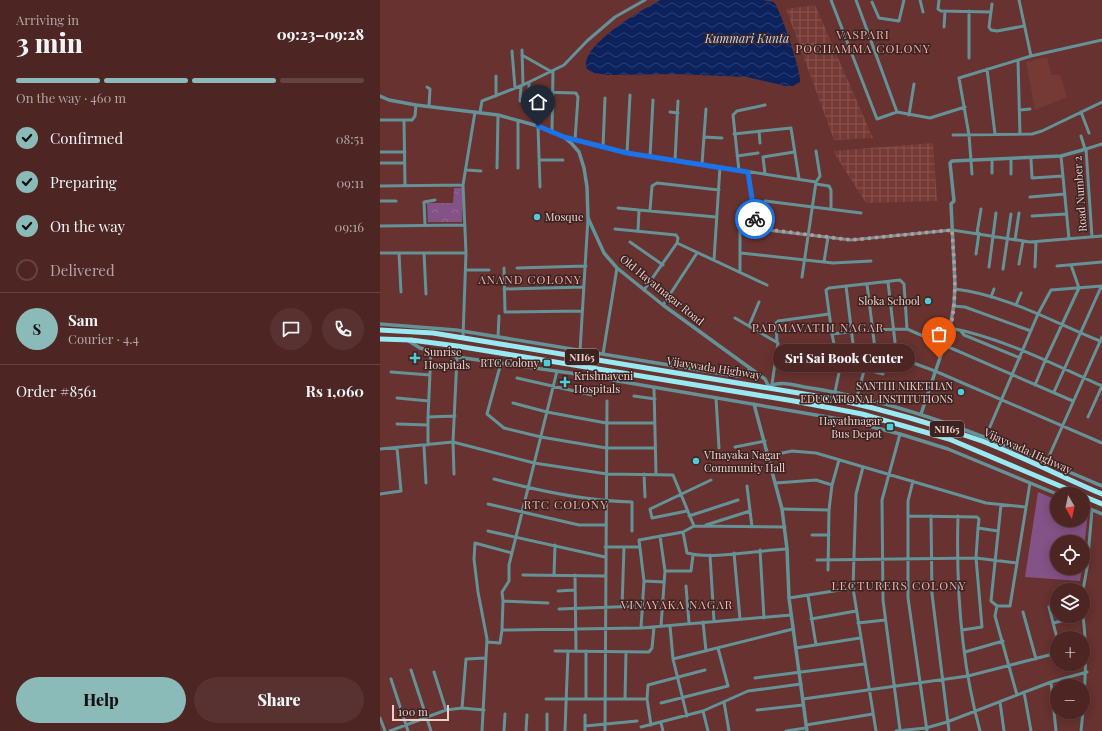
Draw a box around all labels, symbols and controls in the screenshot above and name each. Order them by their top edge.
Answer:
text: Arriving in [16,11,79,28]
text: 09:23–09:28 [277,24,364,44]
text: 3 min [16,25,83,60]
district label: VASPARI POCHAMMA COLONY [795,26,931,56]
water label: Kummari Kunta [704,30,789,46]
pin [521,85,555,126]
text: On the way · 460 m [16,89,126,106]
icon: home [527,91,549,113]
icon: check [16,127,38,149]
text: Confirmed [50,128,123,148]
text: 08:51 [336,130,364,147]
street label: Road Number 2 [1069,156,1090,232]
icon: check [16,171,38,193]
text: Preparing [50,172,117,192]
text: 09:11 [337,174,364,191]
courier [735,199,775,239]
icon: bike [744,208,766,230]
place label: Mosque [545,209,584,224]
marker: Mosque [532,212,542,222]
icon: check [16,215,38,237]
text: On the way [50,216,125,236]
text: 09:16 [335,218,364,235]
street label: Old Hayatnagar Road [617,251,708,329]
text: Delivered [50,260,115,280]
district label: ANAND COLONY [477,271,582,287]
place label: Sloka School [858,293,920,308]
marker: Sloka School [923,296,933,306]
button: chat [270,308,312,350]
button: phone [322,308,364,350]
text: Sam [68,310,98,330]
pin [922,317,956,358]
text: S [33,319,41,339]
district label: PADMAVATHI NAGAR [752,319,884,335]
icon: bag [928,323,950,345]
text: Courier · 4.4 [68,330,139,347]
place label: Sunrise Hospitals [424,344,470,372]
callout: Sri Sai Book Center [773,344,915,372]
road number: NH65 [565,349,599,365]
text: Sri Sai Book Center [785,349,903,366]
marker: Sunrise Hospitals [409,352,421,364]
street label: Vijaywada Highway [665,352,763,382]
place label: RTC Colony [480,355,539,370]
marker: RTC Colony [542,358,552,368]
place label: Krishnaveni Hospitals [574,368,633,396]
marker: Krishnaveni Hospitals [559,376,571,388]
place label: SANTHI NIKETHAN EDUCATIONAL INSTITUTIONS [800,378,953,406]
text: Order #8561 [16,381,97,401]
text: Rs 1,060 [306,381,364,401]
marker: SANTHI NIKETHAN EDUCATIONAL INSTITUTIONS [956,387,966,397]
place label: Hayathnagar Bus Depot [819,413,882,441]
road number: NH65 [930,421,964,437]
marker: Hayathnagar Bus Depot [885,422,895,432]
street label: Vijaywada Highway [981,424,1075,477]
place label: VInayaka Nagar Community Hall [703,447,785,475]
marker: VInayaka Nagar Community Hall [691,456,701,466]
north arrow [1050,487,1090,527]
map controls [1050,487,1090,719]
district label: RTC COLONY [524,496,608,512]
button: locate [1050,535,1090,575]
district label: LECTURERS COLONY [831,577,967,593]
button: layers [1050,583,1090,623]
district label: VINAYAKA NAGAR [620,596,733,612]
button: + [1050,631,1090,671]
button: Help [16,677,186,723]
button: Share [194,677,364,723]
button: − [1050,679,1090,719]
scale bar [392,703,449,722]
text: 100 m [398,704,428,719]

